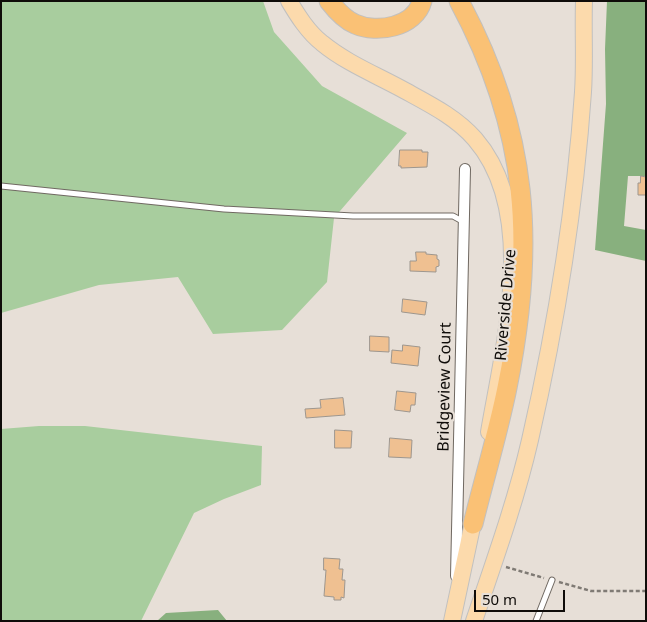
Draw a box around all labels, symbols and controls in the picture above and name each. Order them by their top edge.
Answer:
street label: Riverside Drive [492,248,520,362]
street label: Bridgeview Court [434,322,456,452]
scale bar [477,580,568,612]
text: 50 m [482,589,517,609]

